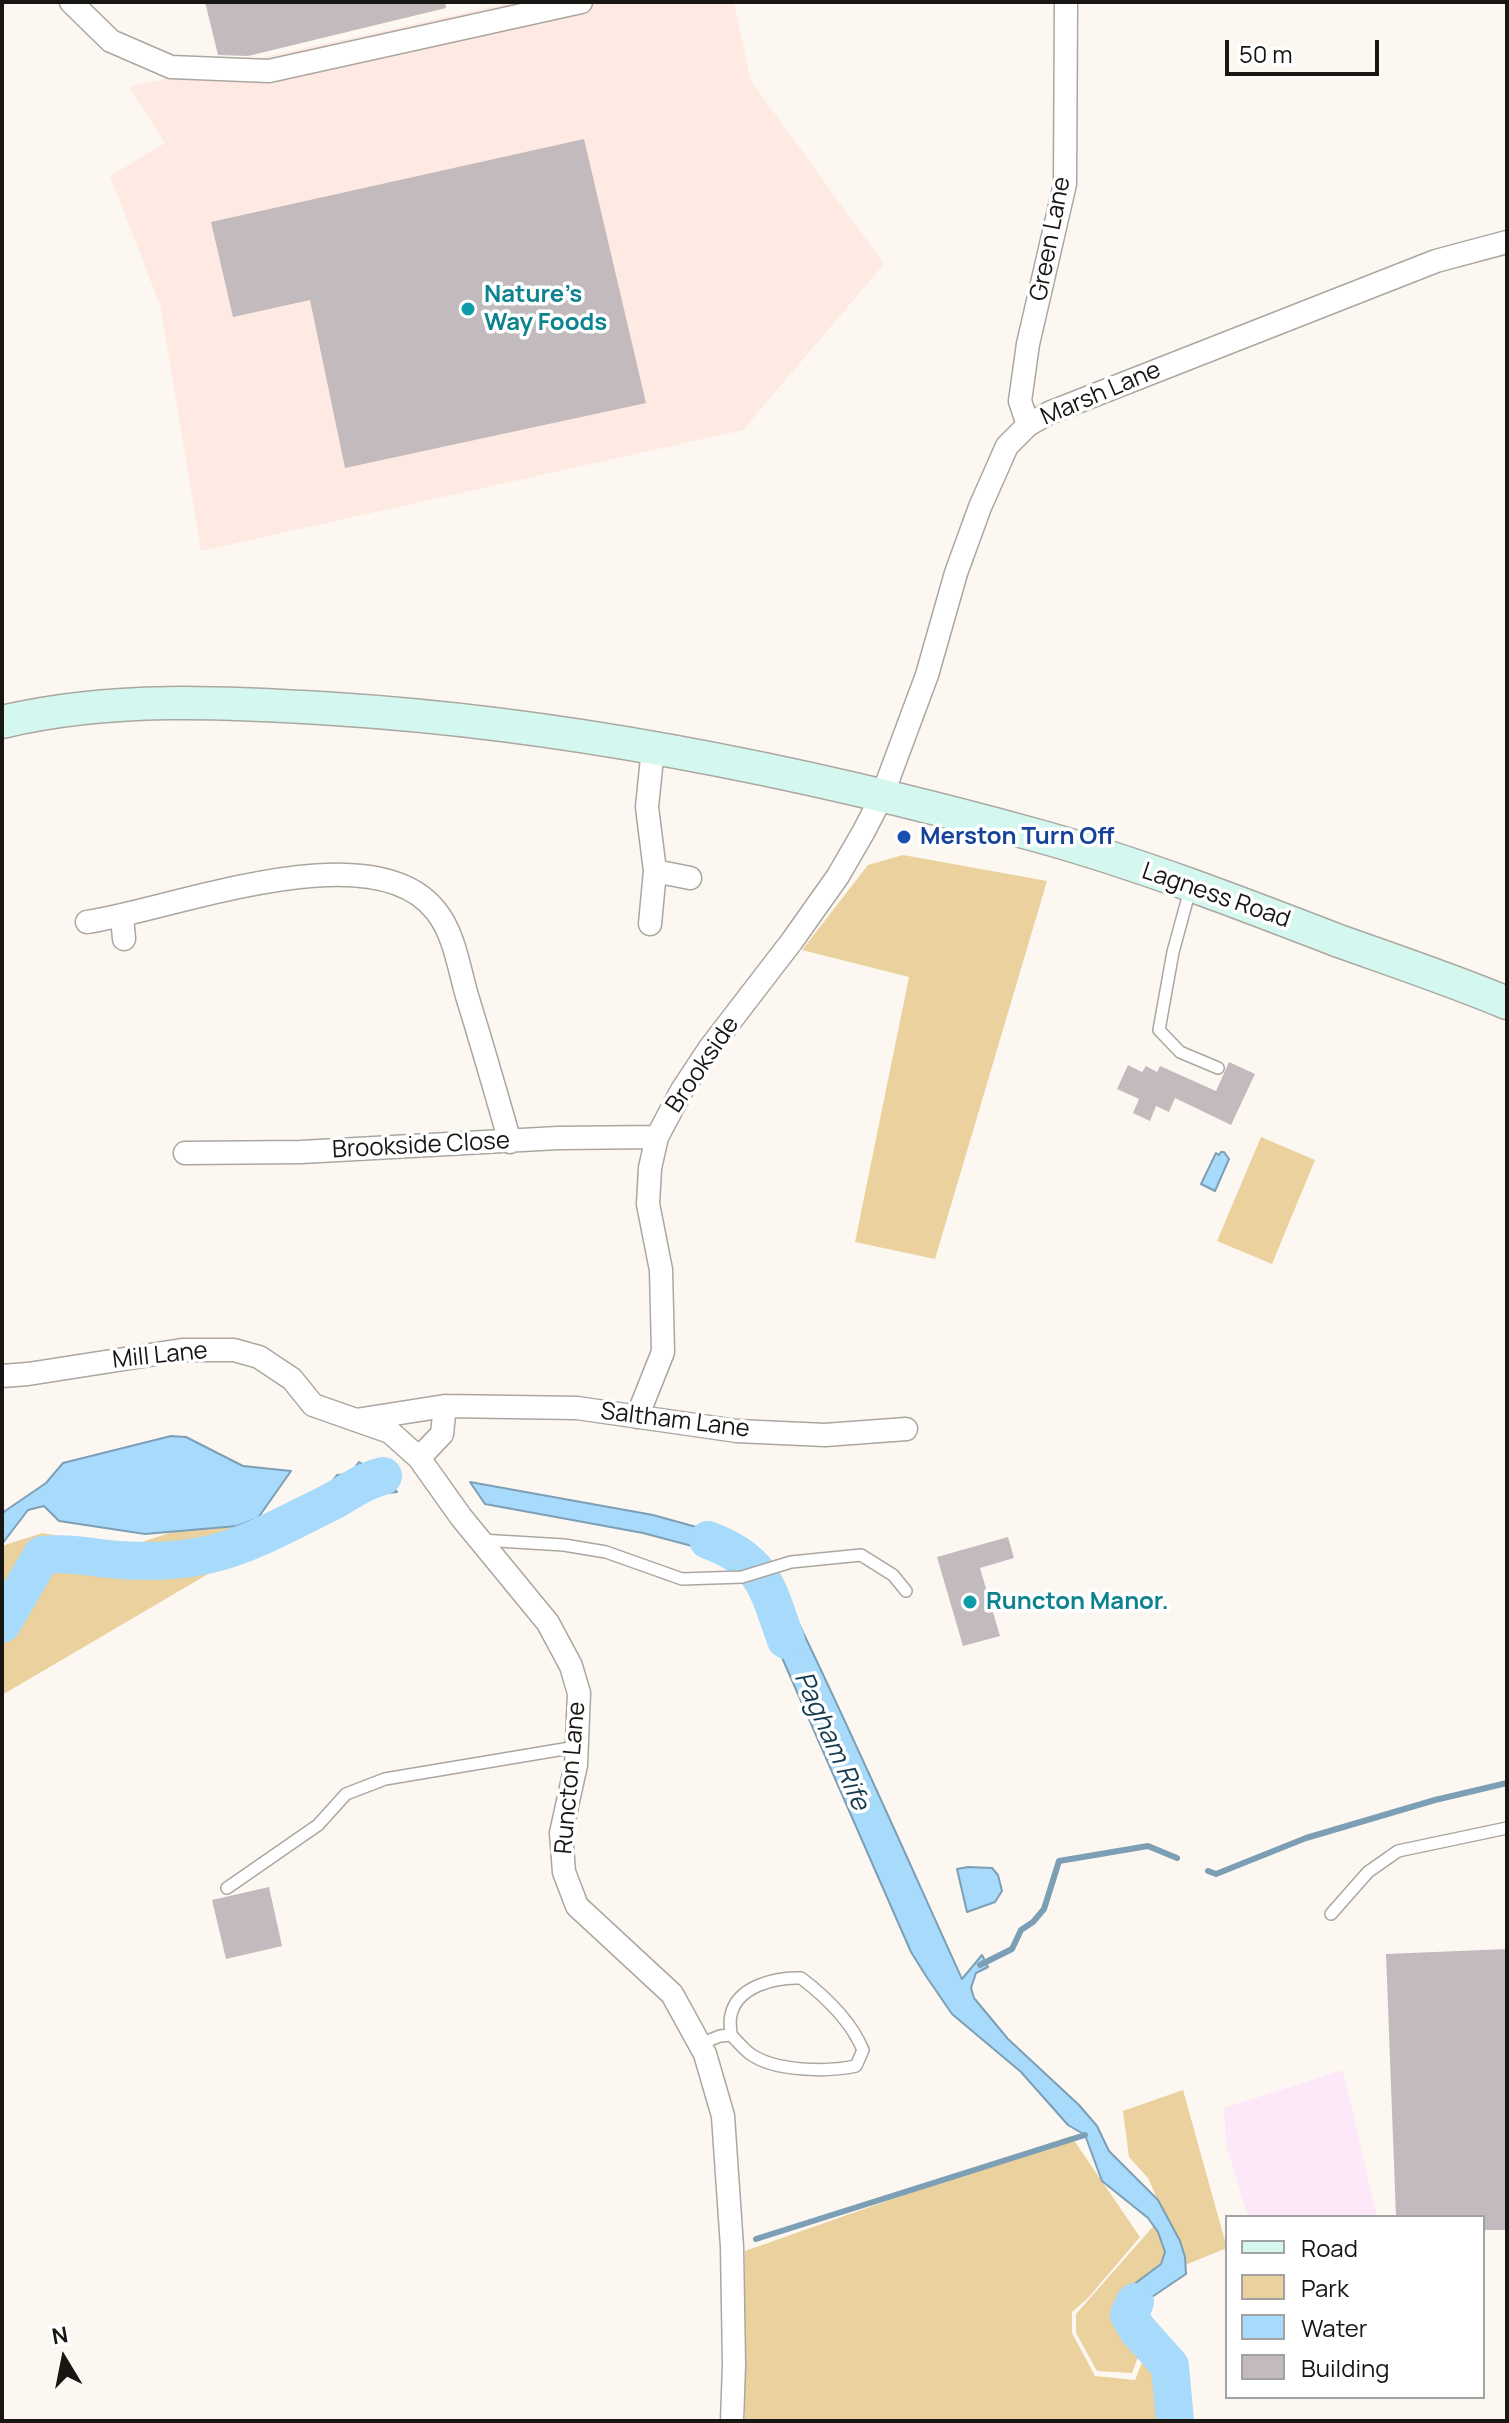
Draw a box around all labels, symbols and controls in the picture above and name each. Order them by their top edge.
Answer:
scale bar [1229,24,1383,74]
text: 50 m [1239,37,1293,70]
street label: Green Lane [1025,174,1077,304]
place label: Nature’s Way Foods [484,281,607,337]
marker: Nature’s Way Foods [459,300,477,318]
street label: Marsh Lane [1037,356,1165,432]
place label: Merston Turn Off [920,823,1114,851]
marker: Merston Turn Off [895,828,913,846]
street label: Lagness Road [1138,857,1294,935]
street label: Brookside [660,1012,746,1118]
street label: Brookside Close [331,1127,511,1165]
street label: Mill Lane [111,1337,209,1375]
street label: Saltham Lane [599,1398,751,1444]
place label: Runcton Manor. [986,1588,1169,1616]
marker: Runcton Manor. [961,1593,979,1611]
water label: Pagham Rife [787,1667,875,1815]
street label: Runcton Lane [550,1701,592,1855]
legend [1225,2215,1485,2399]
text: Road [1301,2231,1358,2264]
text: Park [1301,2271,1349,2304]
text: Water [1301,2311,1368,2344]
north arrow [24,2319,104,2399]
text: N [49,2319,70,2352]
text: Building [1301,2351,1389,2384]

